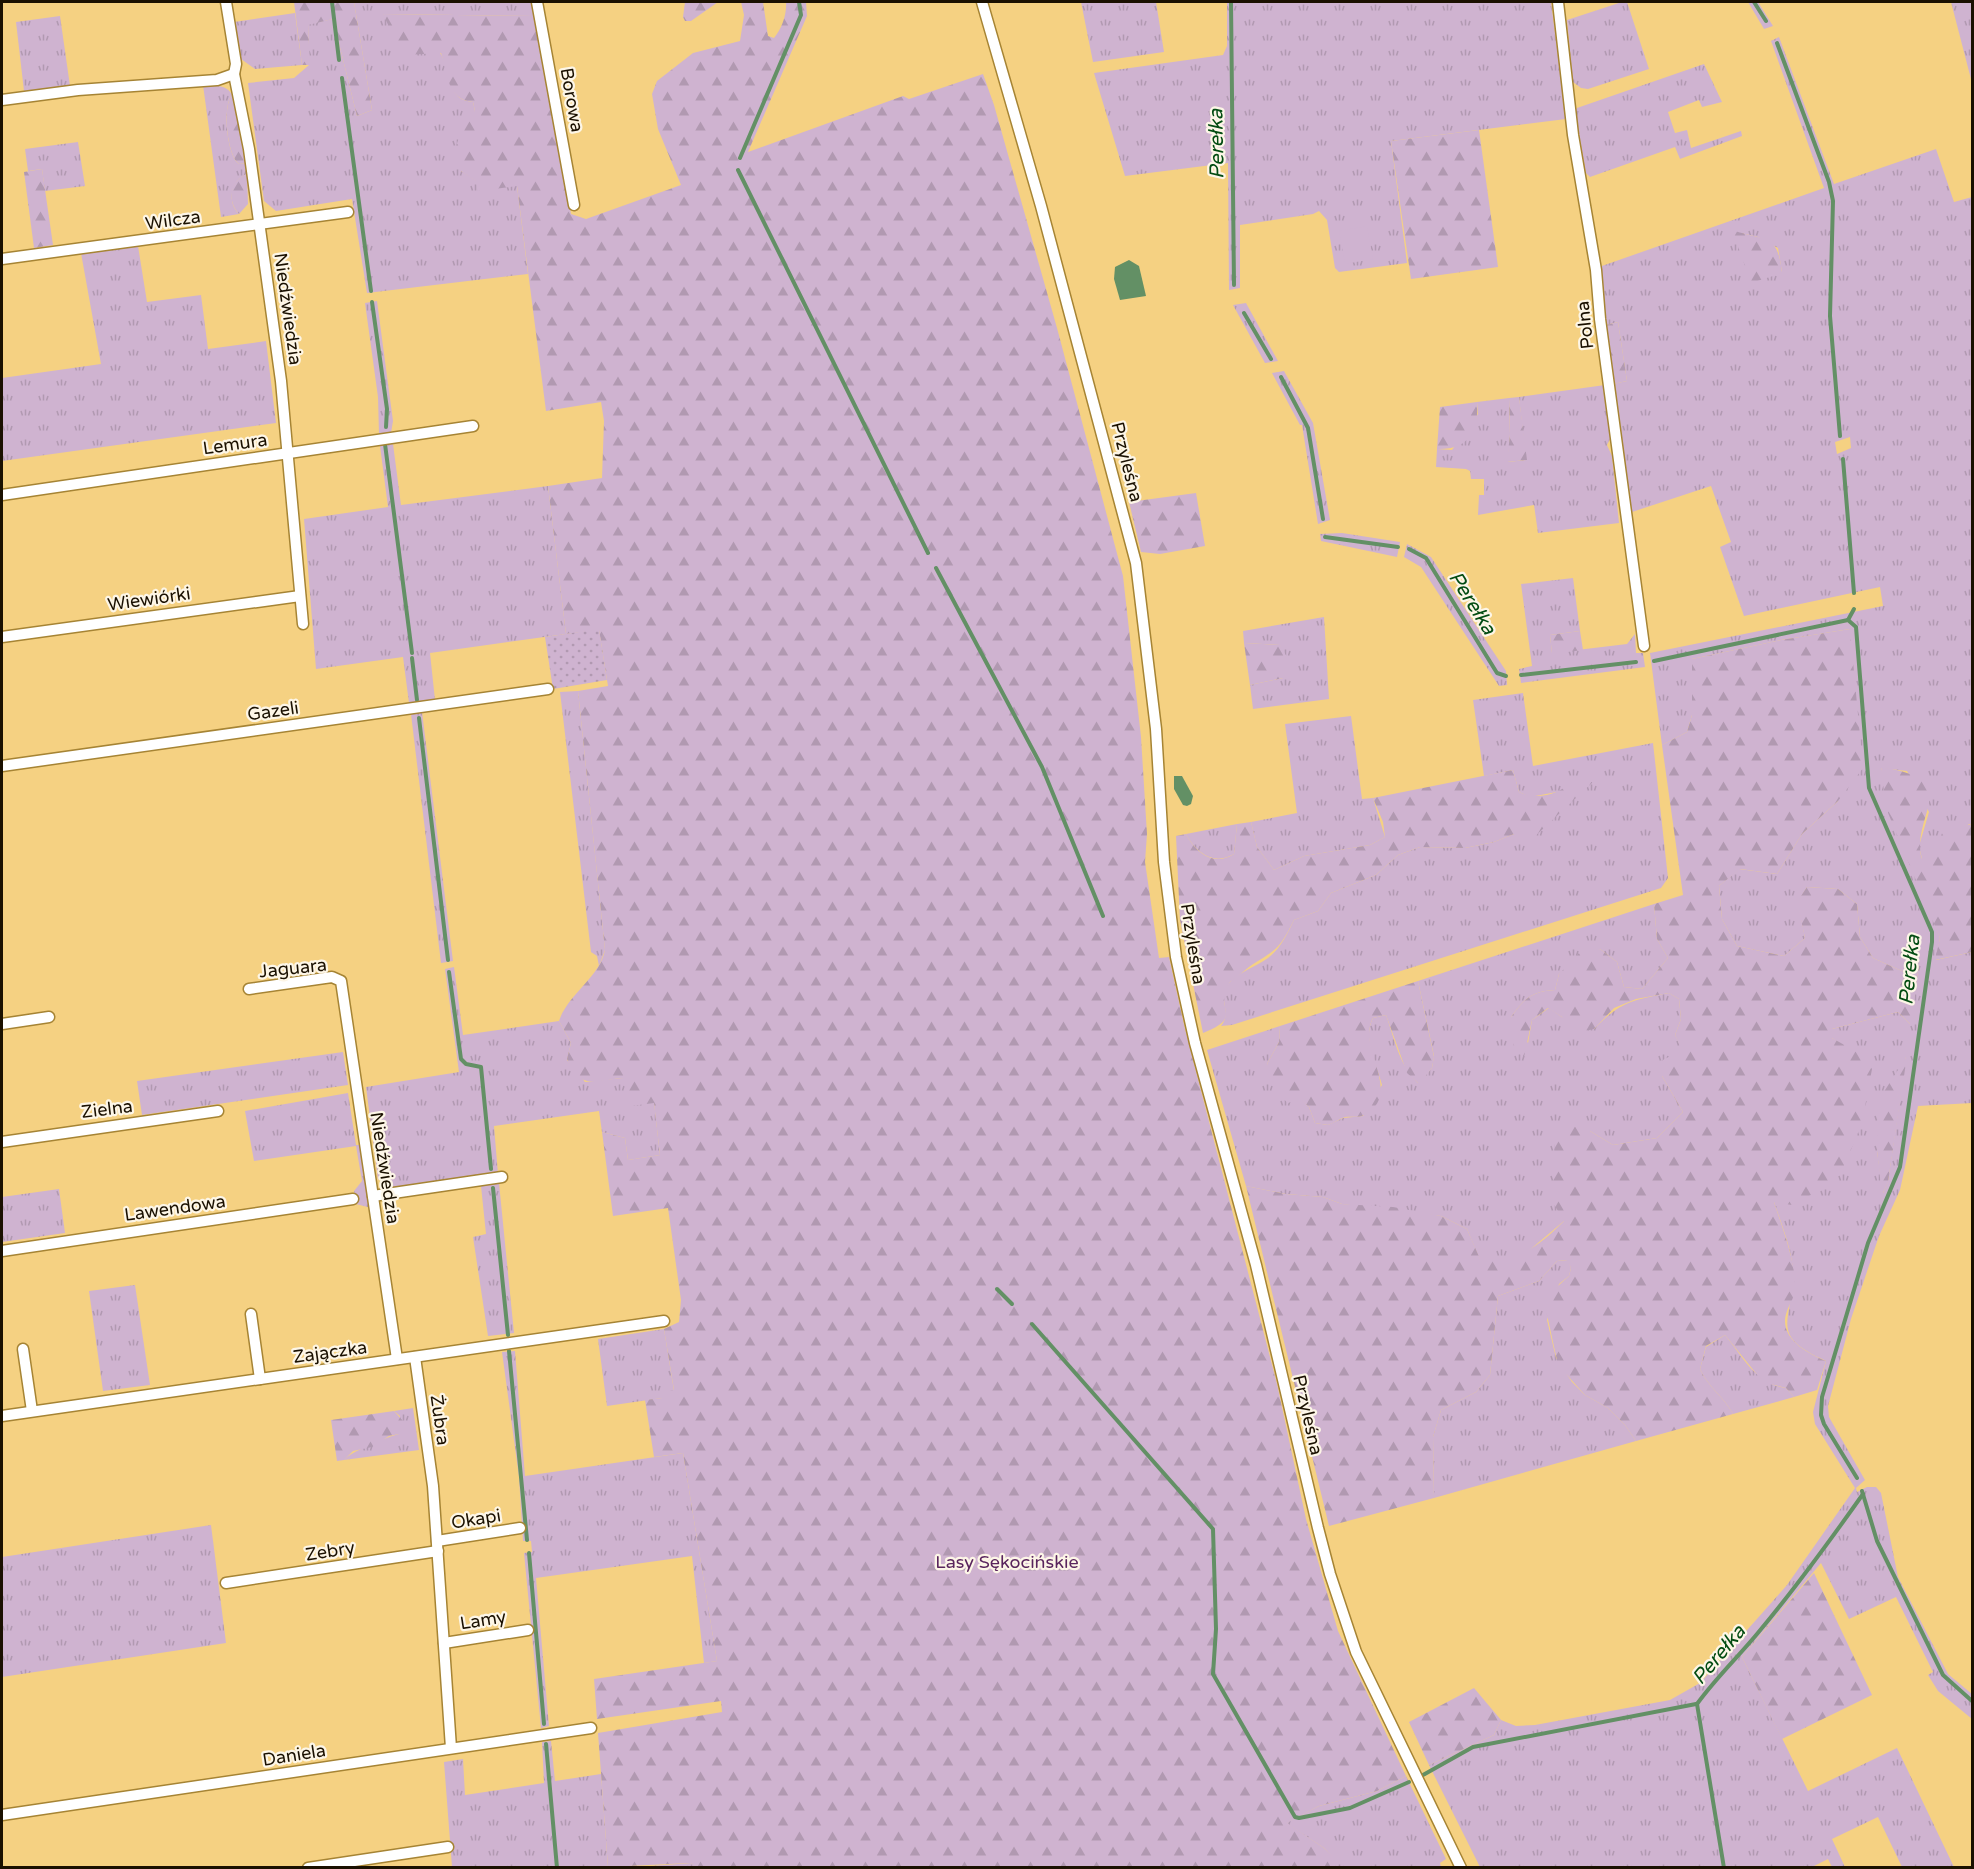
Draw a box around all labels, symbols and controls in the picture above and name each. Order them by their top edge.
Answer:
street label: Borowa [556,66,588,134]
water label: Perełka [1204,108,1230,179]
street label: Wilcza [144,205,202,235]
street label: Niedźwiedzia [269,251,307,367]
street label: Polna [1572,300,1598,350]
street label: Przyleśna [1106,420,1148,504]
street label: Lemura [201,429,269,459]
water label: Perełka [1443,567,1501,640]
street label: Wiewiórki [106,582,192,616]
street label: Gazeli [246,696,300,726]
street label: Przyleśna [1176,902,1210,986]
water label: Perełka [1894,933,1926,1006]
street label: Jaguara [258,954,328,982]
street label: Zielna [80,1095,134,1123]
street label: Niedźwiedzia [365,1110,405,1226]
street label: Lawendowa [123,1190,227,1226]
street label: Zajączka [292,1336,368,1368]
street label: Przyleśna [1288,1373,1328,1457]
street label: Żubra [426,1393,454,1447]
street label: Okapi [450,1504,502,1534]
street label: Zebry [304,1536,357,1566]
park label: Lasy Sękocińskie [935,1551,1079,1573]
street label: Lamy [458,1605,508,1635]
water label: Perełka [1687,1620,1751,1690]
street label: Daniela [261,1739,327,1771]

